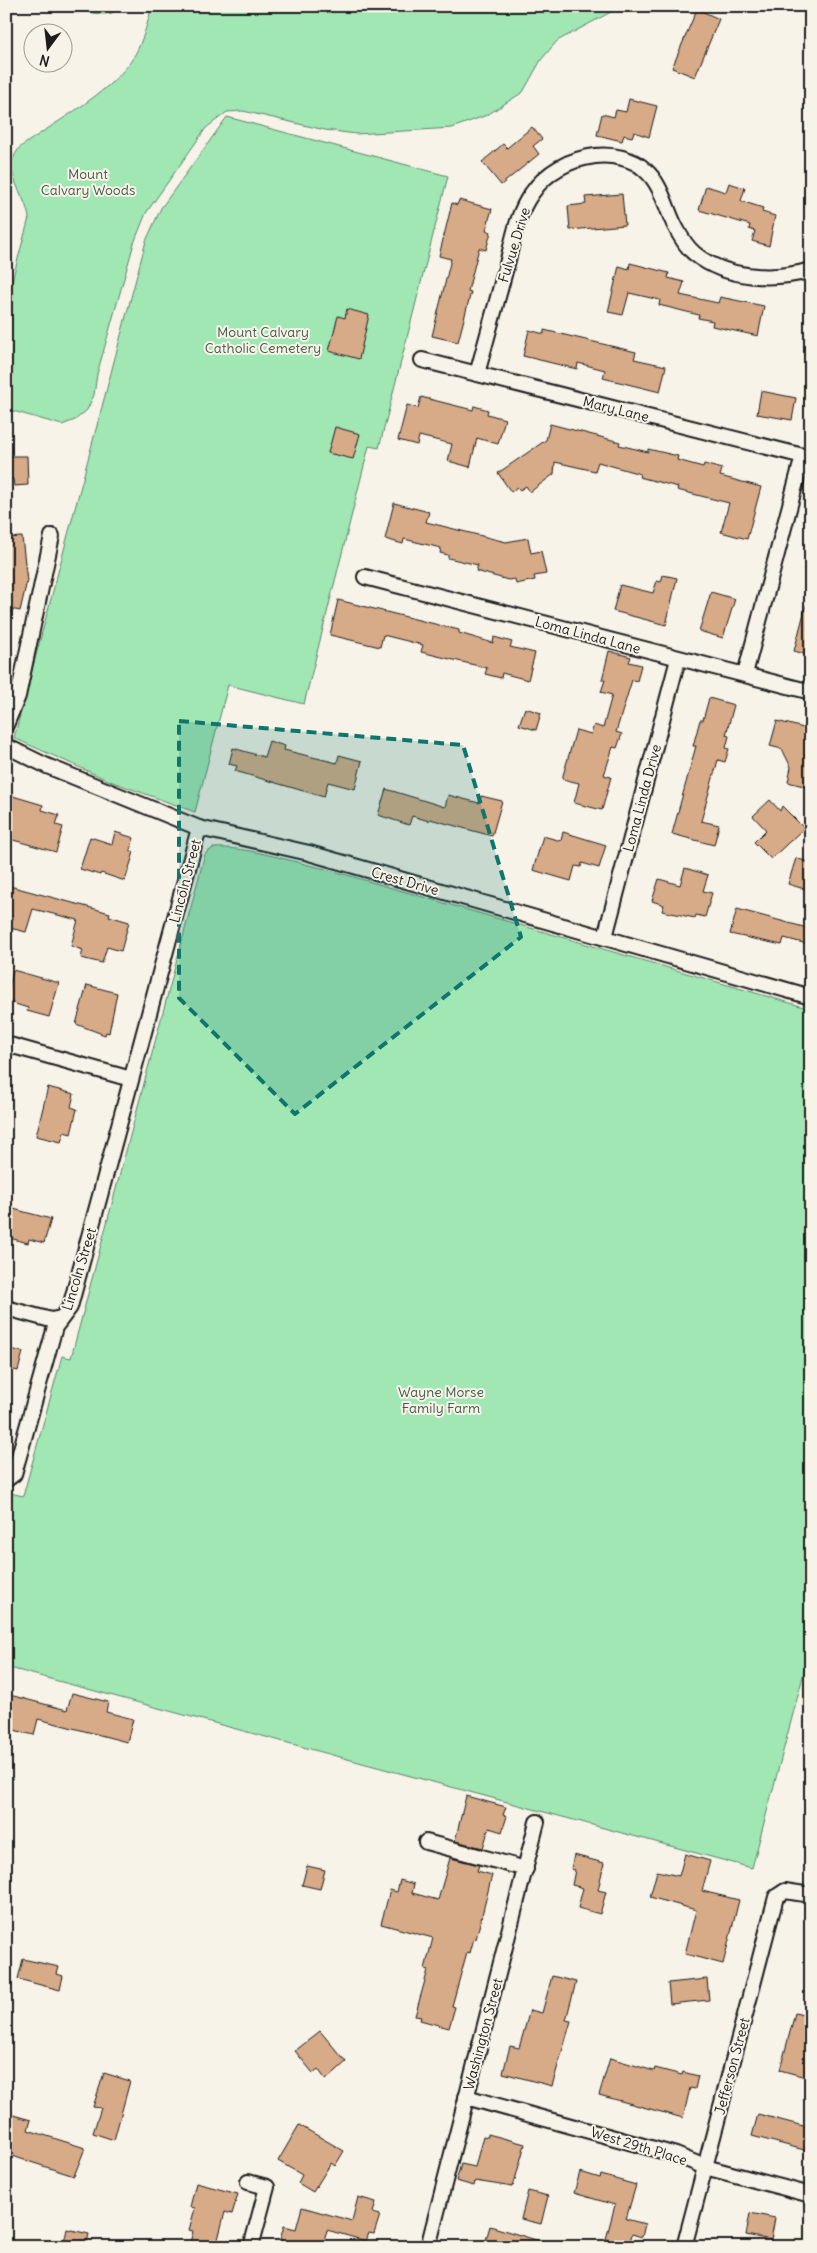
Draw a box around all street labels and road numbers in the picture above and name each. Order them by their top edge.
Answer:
street label: Fulvue Drive [494,205,534,285]
street label: Mary Lane [581,392,651,426]
street label: Loma Linda Lane [533,612,643,658]
street label: Loma Linda Drive [619,742,665,854]
street label: Lincoln Street [165,837,205,925]
street label: Crest Drive [369,863,441,899]
street label: Lincoln Street [58,1225,100,1313]
street label: Washington Street [459,1976,507,2092]
street label: Jefferson Street [710,2015,754,2117]
street label: West 29th Place [589,2123,689,2169]

